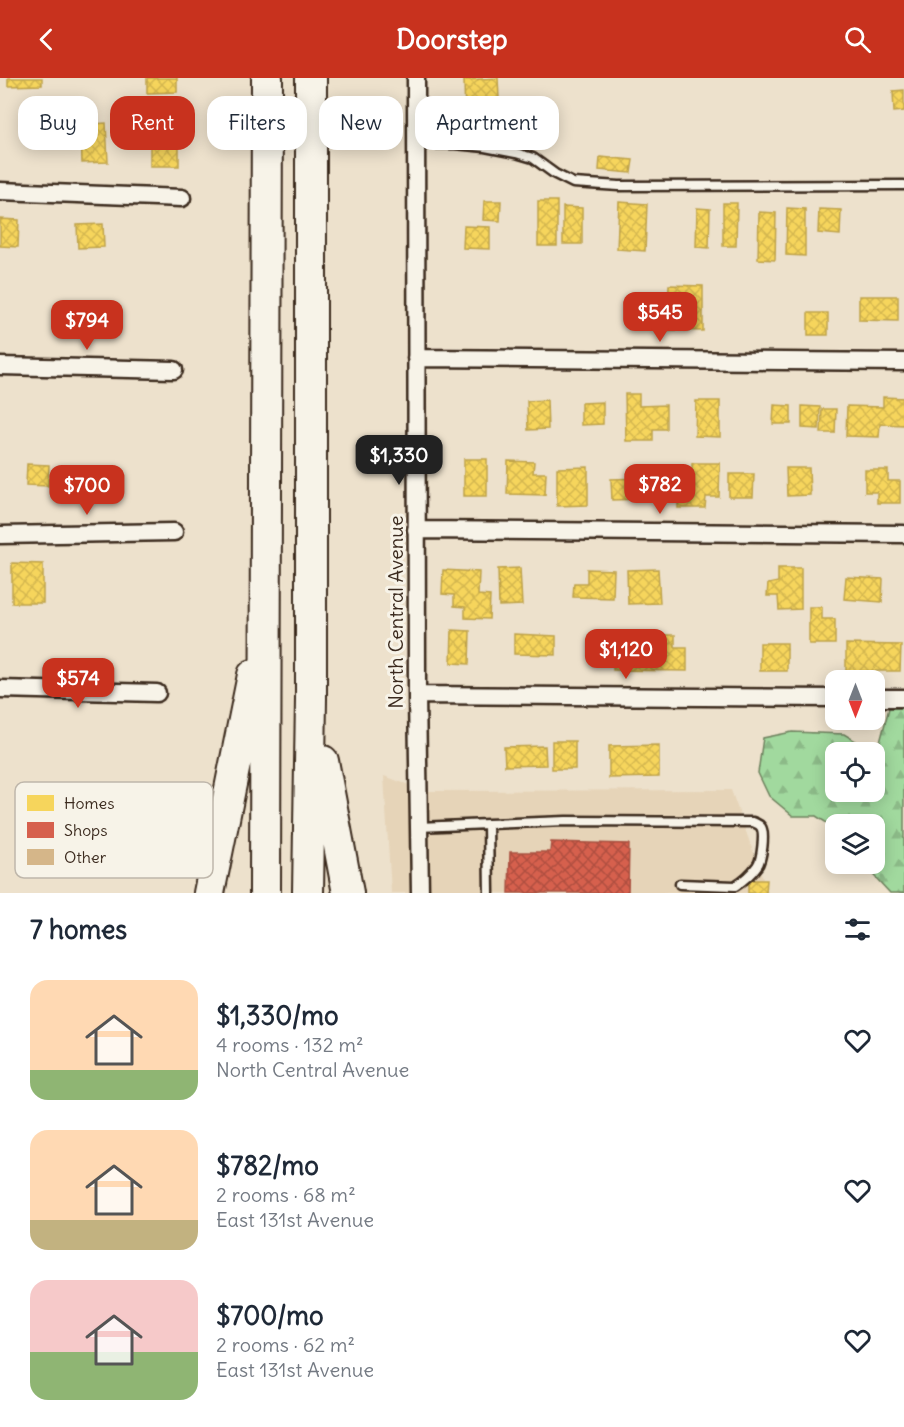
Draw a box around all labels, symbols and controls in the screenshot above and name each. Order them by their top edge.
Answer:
text: Doorstep [396,22,508,56]
icon: back [30,23,63,56]
icon: search [841,23,874,56]
chip: Buy [18,96,98,150]
chip: Rent [110,96,195,150]
chip: Filters [207,96,307,150]
chip: New [319,96,403,150]
chip: Apartment [415,96,559,150]
pin: $545 [624,292,696,343]
text: $545 [637,299,683,324]
pin: $794 [51,300,123,351]
text: $794 [65,307,109,332]
pin: $1,330 [350,435,448,486]
text: $1,330 [370,442,428,467]
pin: $782 [624,464,696,515]
pin: $700 [51,465,123,516]
text: $782 [638,471,682,496]
text: $700 [63,472,111,497]
street label: North Central Avenue [383,515,408,709]
pin: $1,120 [577,629,675,680]
text: $1,120 [599,636,653,661]
pin: $574 [42,658,114,709]
text: $574 [56,665,100,690]
north arrow [825,670,885,730]
map controls [825,670,885,874]
button: locate [825,742,885,802]
legend [15,782,213,878]
text: Homes [64,793,114,813]
button: layers [825,814,885,874]
text: Shops [64,820,108,840]
text: Other [64,847,107,867]
text: 7 homes [30,913,127,946]
icon: filters [841,913,874,946]
text: $1,330/mo [216,999,339,1032]
icon: home [78,1004,150,1076]
icon: heart [841,1024,874,1057]
text: 4 rooms · 132 m² [216,1032,363,1057]
text: North Central Avenue [216,1057,409,1082]
text: $782/mo [216,1149,319,1182]
icon: home [78,1154,150,1226]
icon: heart [841,1174,874,1207]
text: 2 rooms · 68 m² [216,1182,356,1207]
text: East 131st Avenue [216,1207,374,1232]
text: $700/mo [216,1299,324,1332]
icon: home [78,1304,150,1376]
icon: heart [841,1324,874,1357]
text: 2 rooms · 62 m² [216,1332,355,1357]
text: East 131st Avenue [216,1357,374,1382]

